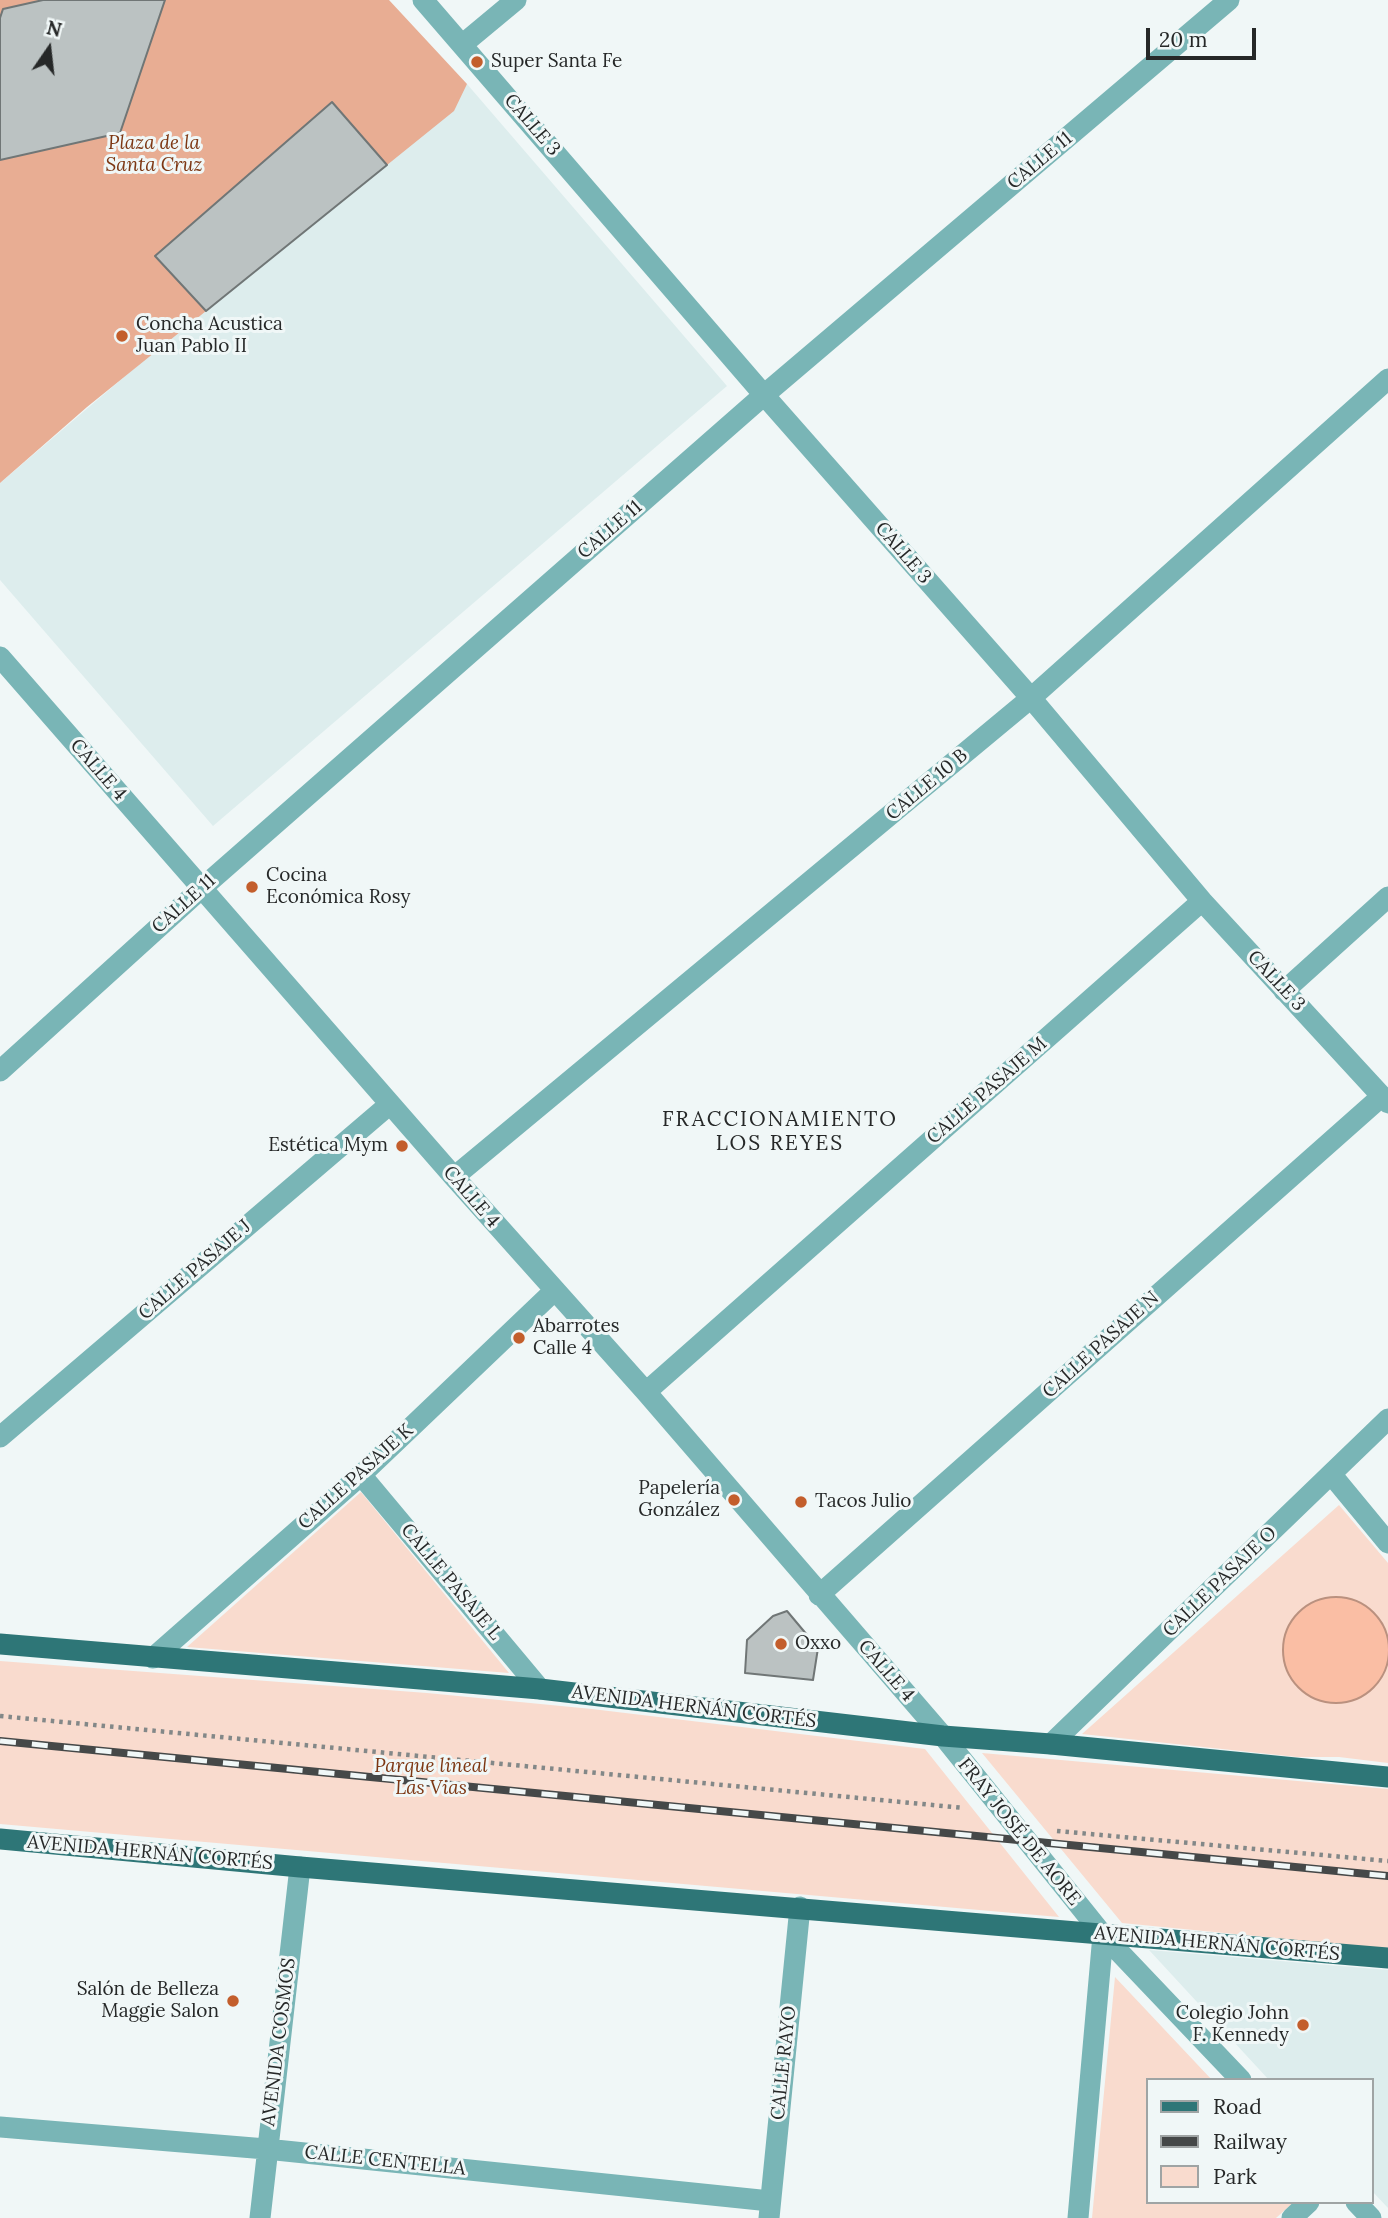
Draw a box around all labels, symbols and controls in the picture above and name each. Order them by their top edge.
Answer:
north arrow [14,14,84,84]
scale bar [1150,14,1260,58]
text: N [44,15,64,42]
text: 20 m [1159,26,1208,53]
place label: Super Santa Fe [491,51,622,73]
marker: Super Santa Fe [469,54,485,70]
street label: CALLE 3 [499,89,565,161]
street label: CALLE 11 [1003,127,1077,195]
park label: Plaza de la Santa Cruz [105,133,203,177]
place label: Concha Acustica Juan Pablo II [136,314,283,358]
marker: Concha Acustica Juan Pablo II [114,328,130,344]
street label: CALLE 11 [573,496,647,564]
street label: CALLE 3 [870,517,936,589]
street label: CALLE 4 [65,735,131,805]
street label: CALLE 10 B [882,744,972,826]
place label: Cocina Económica Rosy [266,865,411,909]
street label: CALLE 11 [148,870,220,938]
marker: Cocina Económica Rosy [244,879,260,895]
street label: CALLE 3 [1242,946,1310,1016]
street label: CALLE PASAJE M [922,1033,1052,1149]
district label: FRACCIONAMIENTO LOS REYES [664,1107,896,1157]
place label: Estética Mym [268,1135,388,1157]
marker: Estética Mym [394,1138,410,1154]
street label: CALLE 4 [438,1162,504,1232]
street label: CALLE PASAJE J [134,1215,256,1325]
street label: CALLE PASAJE N [1038,1287,1164,1403]
place label: Abarrotes Calle 4 [533,1316,620,1360]
marker: Abarrotes Calle 4 [511,1330,527,1346]
street label: CALLE PASAJE K [294,1419,418,1535]
place label: Papelería González [638,1478,720,1522]
place label: Tacos Julio [815,1491,911,1513]
marker: Papelería González [726,1492,742,1508]
marker: Tacos Julio [793,1494,809,1510]
street label: CALLE PASAJE L [396,1519,506,1645]
street label: CALLE PASAJE O [1158,1522,1282,1642]
place label: Oxxo [795,1633,841,1655]
marker: Oxxo [773,1636,789,1652]
street label: CALLE 4 [853,1636,919,1706]
street label: AVENIDA HERNÁN CORTÉS [570,1681,818,1733]
street label: FRAY JOSÉ DE AORE [953,1754,1085,1910]
park label: Parque lineal Las Vias [374,1756,488,1800]
street label: AVENIDA HERNÁN CORTÉS [26,1831,274,1875]
street label: AVENIDA HERNÁN CORTÉS [1093,1922,1341,1966]
street label: AVENIDA COSMOS [257,1957,301,2127]
place label: Salón de Belleza Maggie Salon [77,1979,219,2023]
marker: Salón de Belleza Maggie Salon [225,1993,241,2009]
place label: Colegio John F. Kennedy [1176,2003,1289,2047]
street label: CALLE RAYO [767,2005,801,2121]
marker: Colegio John F. Kennedy [1295,2017,1311,2033]
legend [1146,2078,1374,2204]
text: Road [1213,2093,1262,2120]
text: Railway [1213,2128,1287,2155]
street label: CALLE CENTELLA [304,2141,466,2181]
text: Park [1213,2163,1257,2190]

